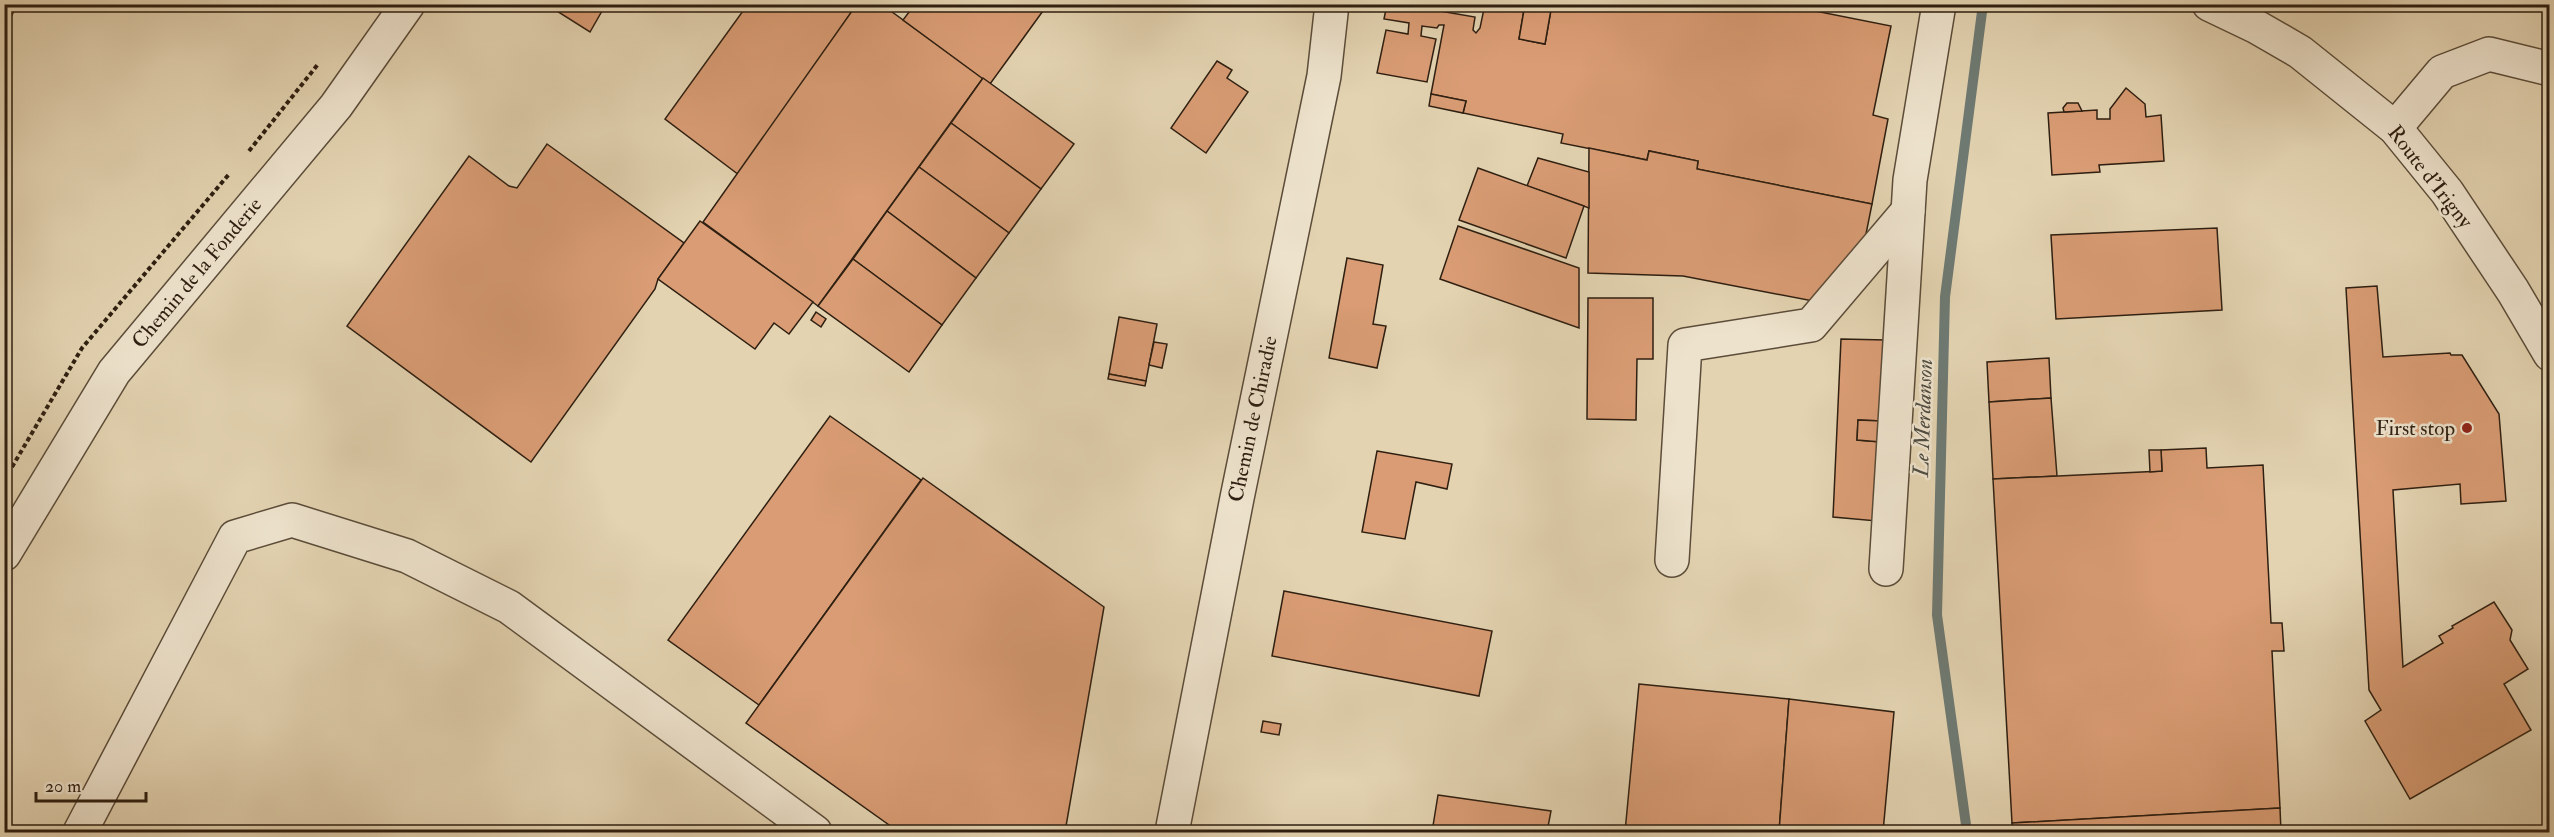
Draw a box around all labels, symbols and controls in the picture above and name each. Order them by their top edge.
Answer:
street label: Route d'Irigny [2381,120,2479,235]
street label: Chemin de la Fonderie [126,192,268,354]
street label: Chemin de Chiradie [1222,333,1284,504]
water label: Le Merdanson [1907,358,1939,479]
place label: First stop [2376,415,2455,442]
marker: First stop [2460,421,2474,435]
scale bar [36,765,146,803]
text: 20 m [45,775,81,798]

